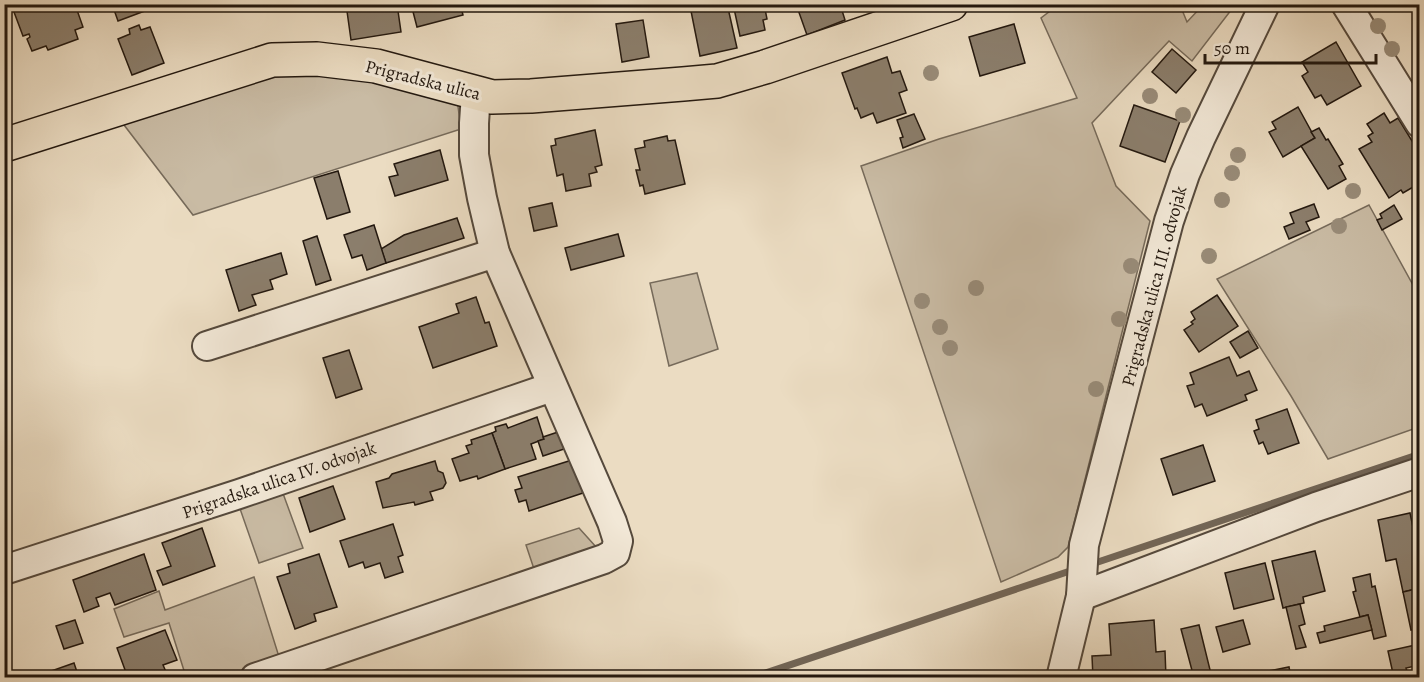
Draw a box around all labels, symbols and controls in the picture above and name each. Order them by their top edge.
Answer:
scale bar [1205,27,1376,65]
text: 50 m [1214,36,1250,60]
street label: Prigradska ulica [363,54,484,106]
street label: Prigradska ulica III. odvojak [1116,183,1192,389]
street label: Prigradska ulica IV. odvojak [179,436,379,524]

